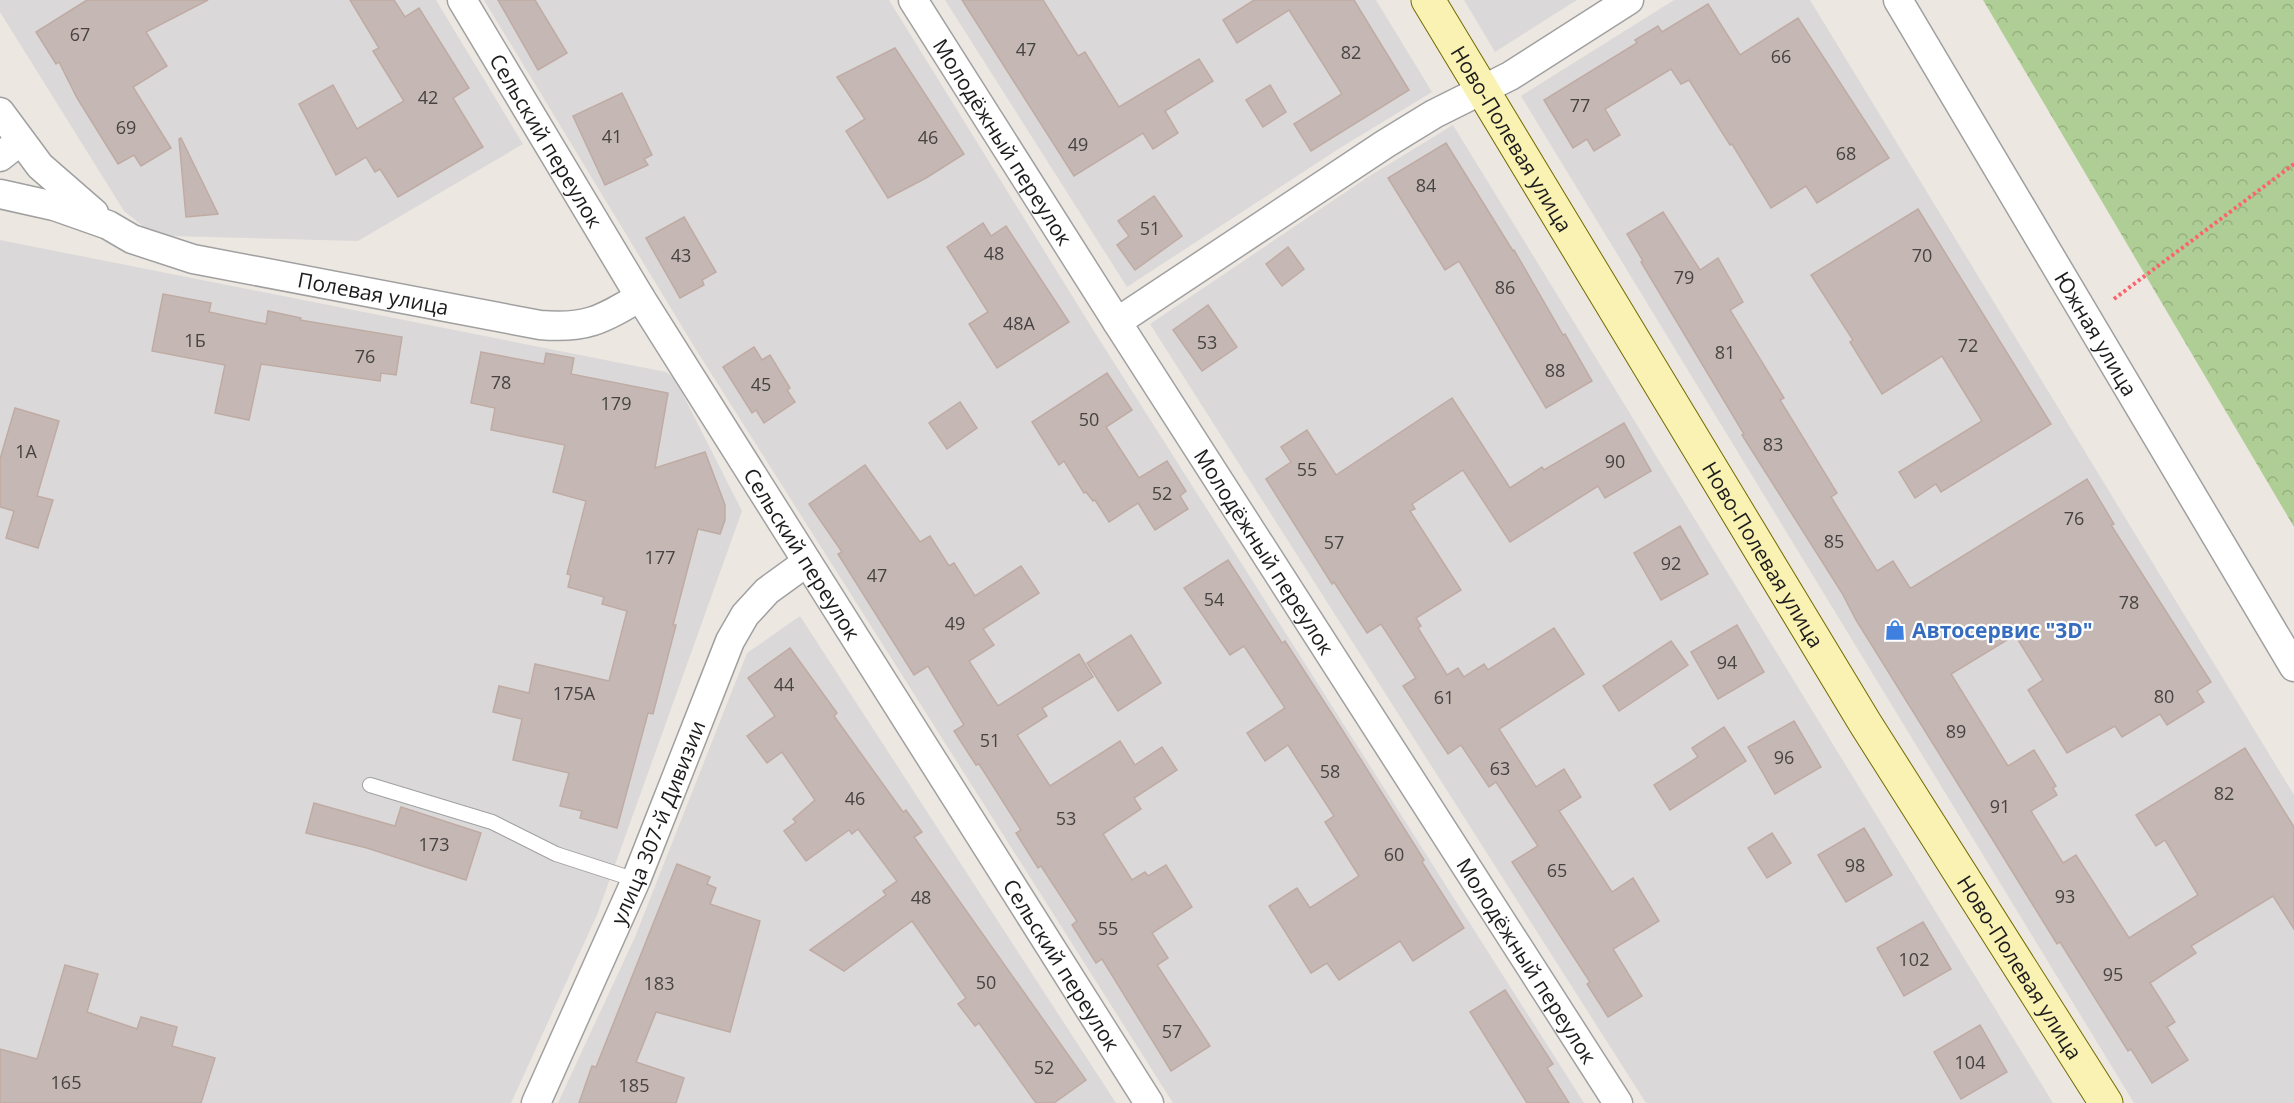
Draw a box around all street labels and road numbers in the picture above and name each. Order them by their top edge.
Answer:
street label: Молодёжный переулок [927,33,1079,251]
street label: Ново-Полевая улица [1445,40,1579,237]
street label: Сельский переулок [483,49,609,233]
street label: Полевая улица [295,265,451,321]
street label: Южная улица [2048,266,2144,401]
street label: Молодёжный переулок [1188,443,1341,660]
street label: Ново-Полевая улица [1696,456,1830,653]
street label: Сельский переулок [737,463,867,645]
street label: улица 307-й Дивизии [604,716,711,929]
street label: Молодёжный переулок [1450,852,1603,1069]
street label: Ново-Полевая улица [1951,870,2089,1065]
street label: Сельский переулок [997,874,1126,1056]

